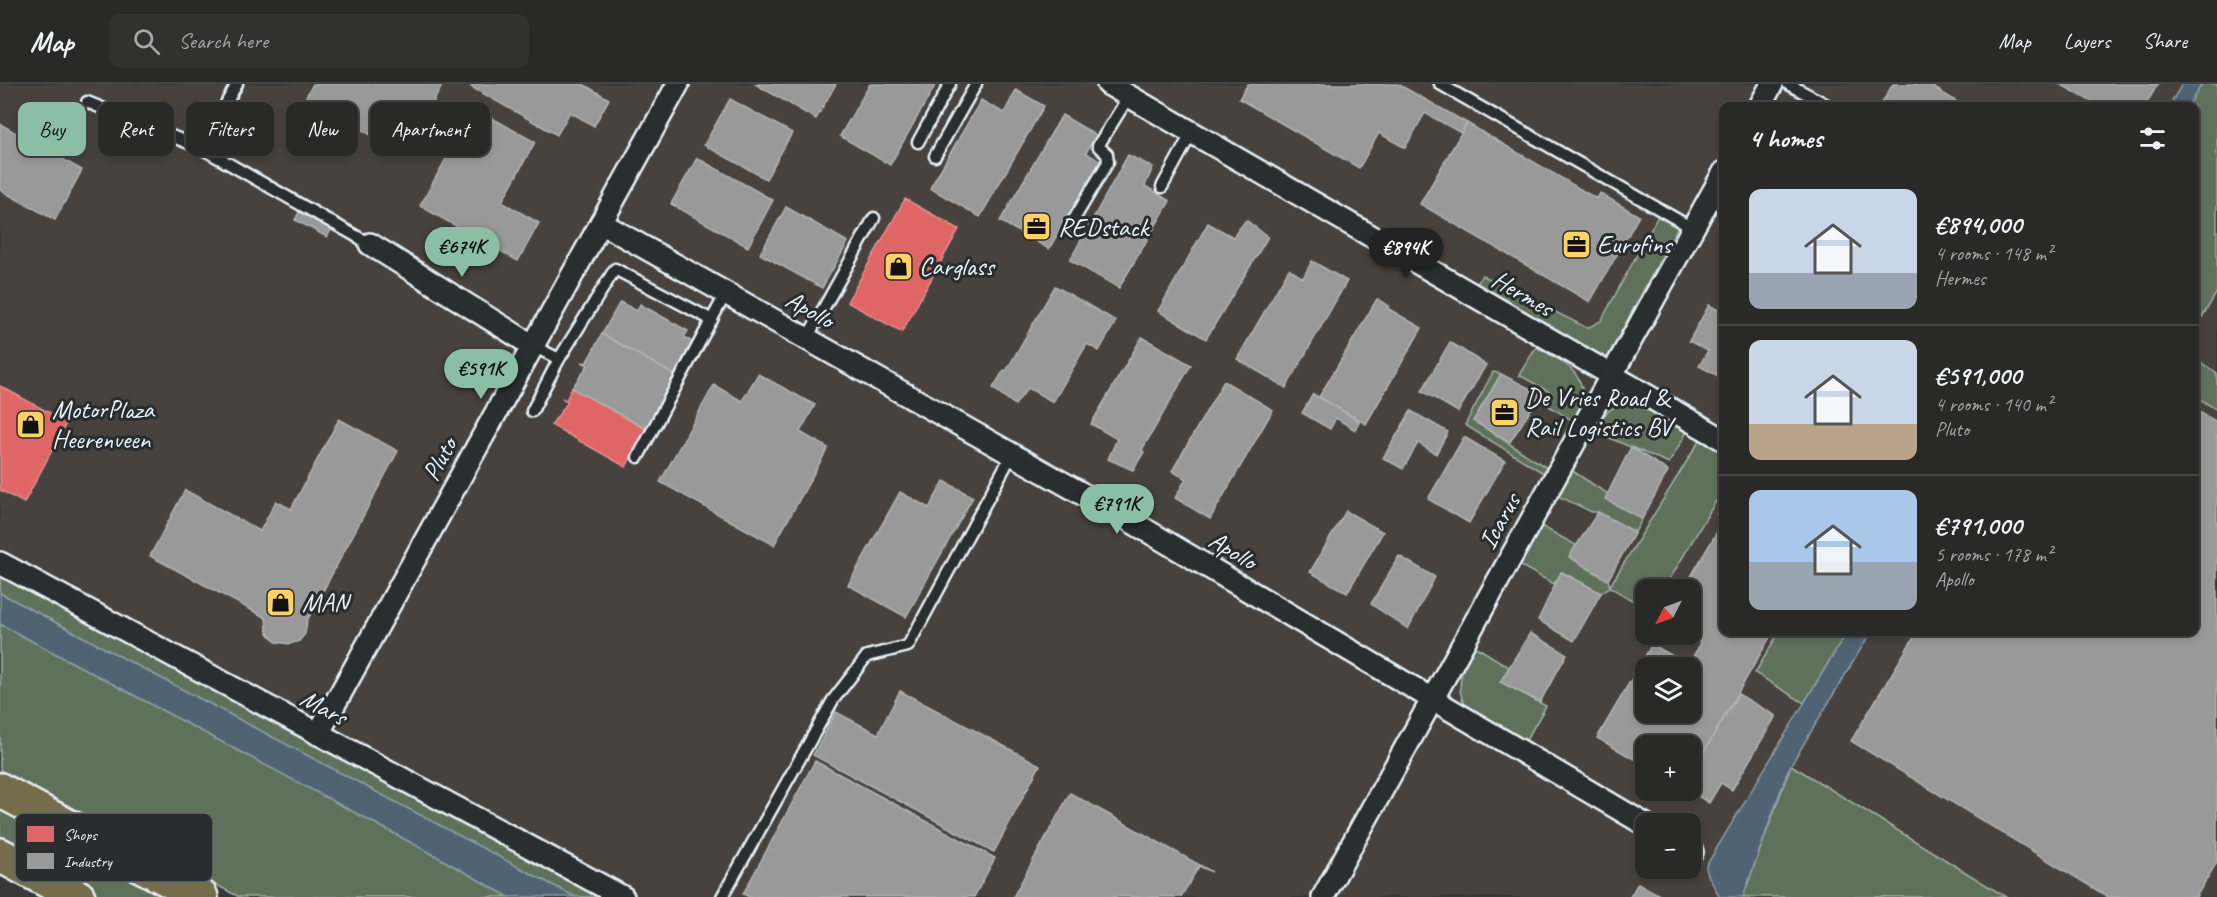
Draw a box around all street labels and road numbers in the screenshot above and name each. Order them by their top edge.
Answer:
street label: Hermes [1486,263,1561,325]
street label: Apollo [780,283,842,337]
street label: Pluto [414,429,466,487]
street label: Icarus [1471,486,1529,555]
street label: Apollo [1203,523,1265,579]
street label: Mars [295,682,355,734]

